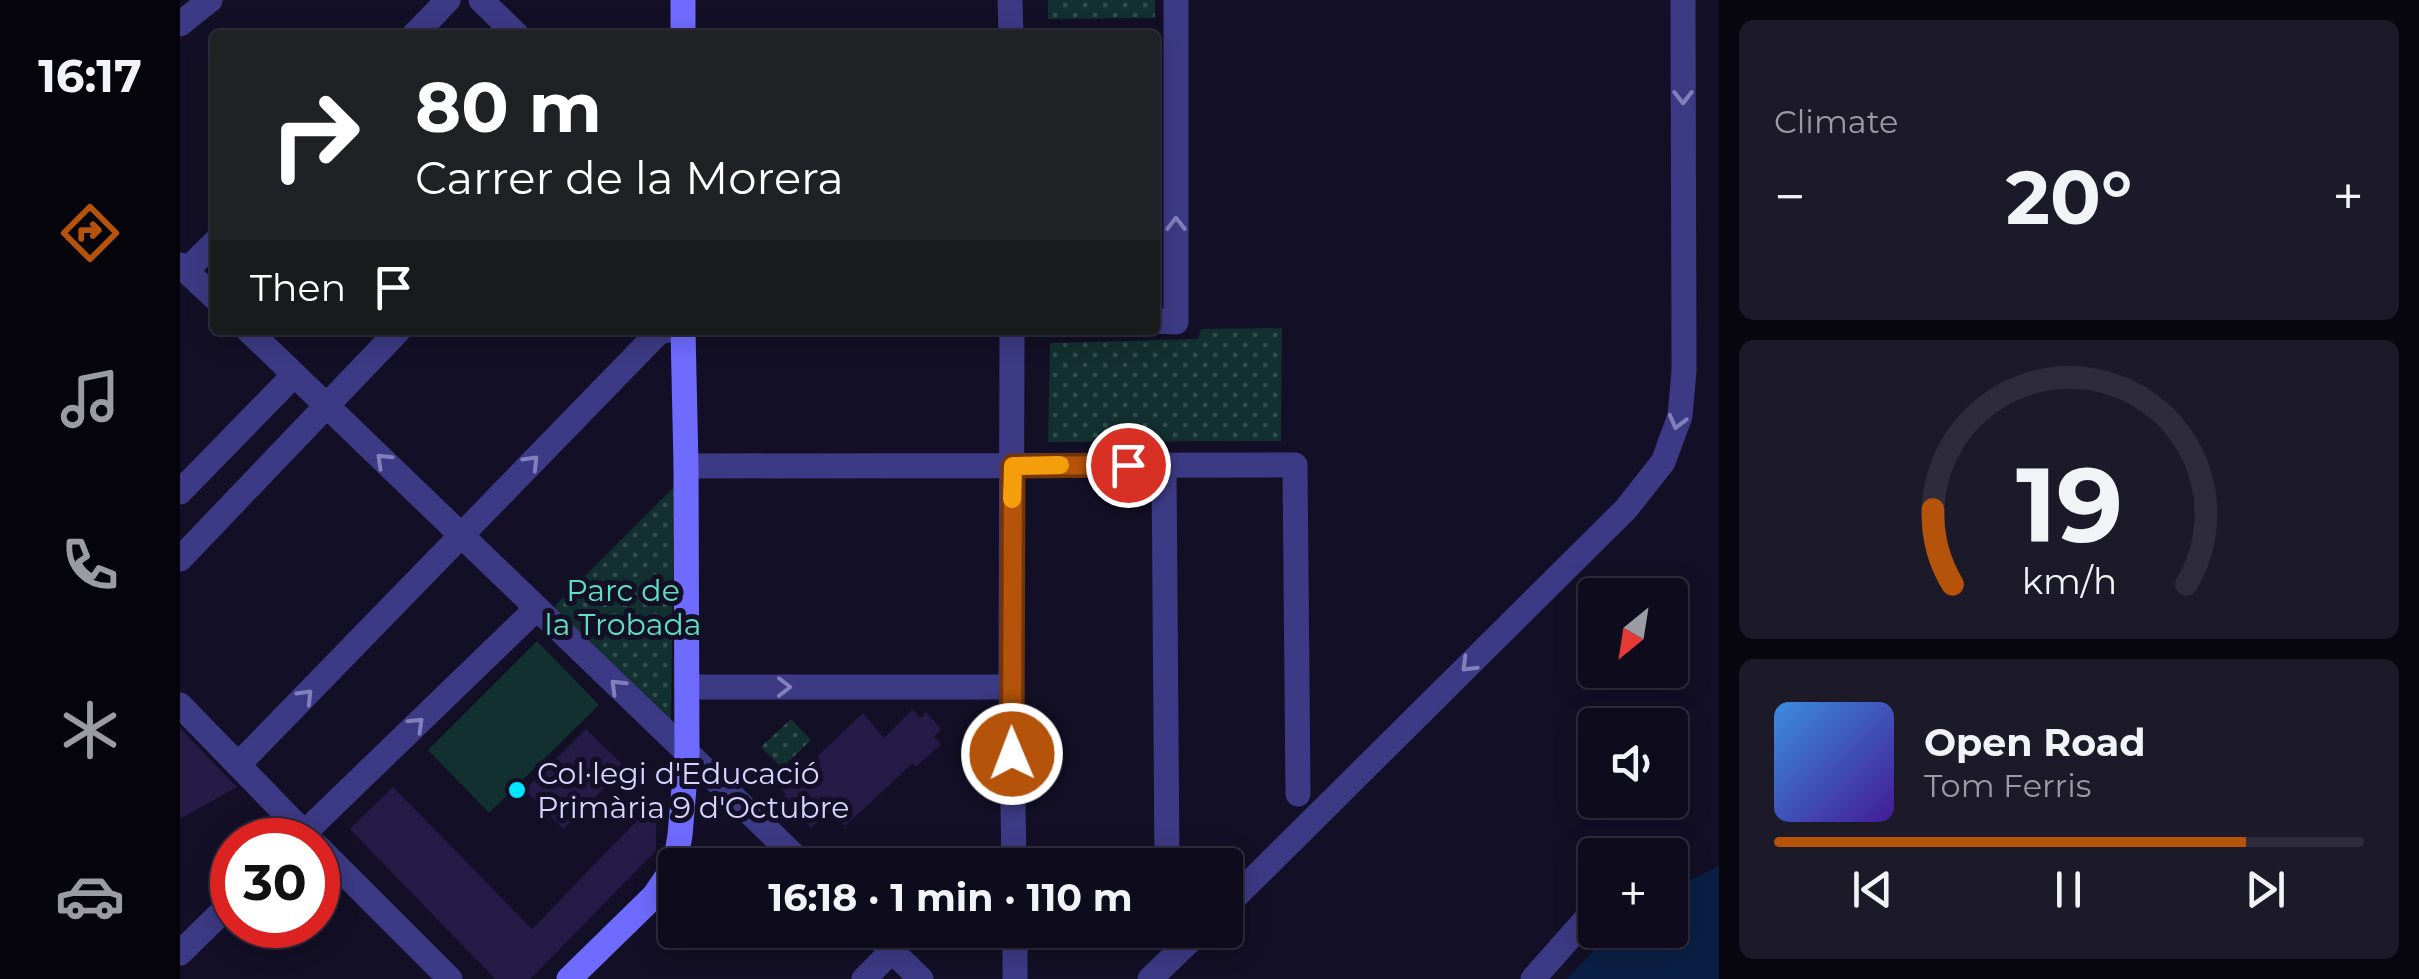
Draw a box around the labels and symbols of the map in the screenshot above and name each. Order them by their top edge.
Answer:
one-way arrow [1672,90,1694,106]
one-way arrow [1165,216,1187,232]
one-way arrow [1667,412,1688,430]
pin [1086,423,1171,508]
one-way arrow [376,454,394,472]
one-way arrow [521,456,539,474]
park label: Parc de la Trobada [545,572,701,643]
north arrow [1578,578,1688,688]
one-way arrow [1462,654,1480,672]
one-way arrow [778,676,793,698]
one-way arrow [610,680,628,698]
one-way arrow [294,689,312,707]
position arrow [960,702,1064,806]
one-way arrow [406,717,424,735]
place label: Col·legi d'Educació Primària 9 d'Octubre [537,755,849,826]
marker: Col·legi d'Educació Primària 9 d'Octubre [506,779,528,801]
speed limit sign: 30 [210,818,340,948]

